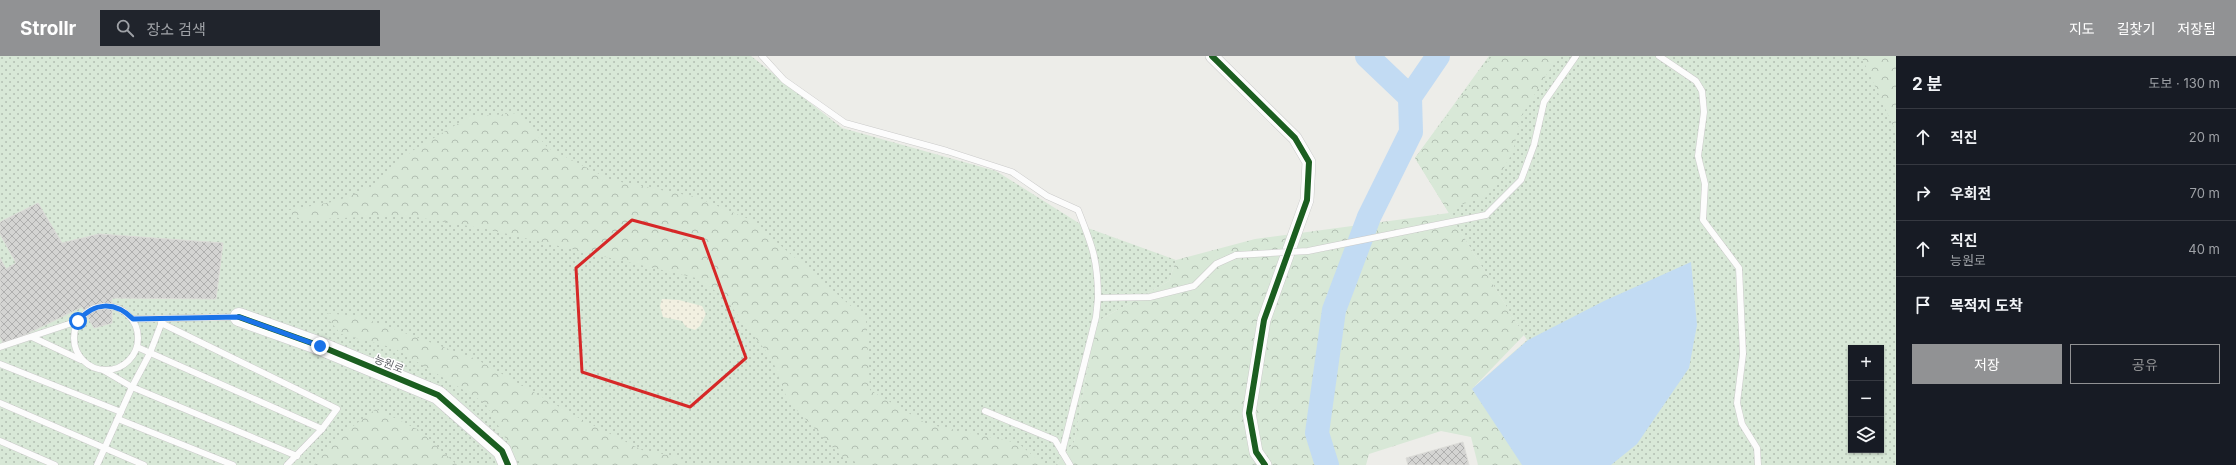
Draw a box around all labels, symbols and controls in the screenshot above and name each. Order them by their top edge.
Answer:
search box [100,10,380,46]
text: Strollr [20,17,76,40]
icon: search [114,17,136,39]
text: 장소 검색 [146,20,206,39]
text: 지도 [2069,20,2095,37]
text: 길찾기 [2117,20,2155,37]
text: 저장됨 [2177,20,2216,37]
text: 2 분 [1912,74,1942,94]
text: 도보 · 130 m [2148,75,2220,91]
icon: ahead [1912,126,1934,148]
text: 직진 [1950,128,1978,147]
text: 20 m [2189,129,2220,145]
icon: right [1912,182,1934,204]
text: 우회전 [1950,184,1991,203]
text: 70 m [2190,185,2220,201]
text: 직진 [1950,231,1978,250]
icon: ahead [1912,238,1934,260]
text: 40 m [2188,241,2220,257]
text: 능원로 [1950,252,1986,268]
icon: arrive [1912,294,1934,316]
text: 목적지 도착 [1950,296,2023,315]
route start [69,312,87,330]
route end [311,337,329,355]
button: 저장 [1912,344,2062,384]
button: 공유 [2070,344,2220,384]
map controls [1848,345,1884,453]
button: + [1848,345,1884,381]
street label: 능원로 [372,352,406,376]
button: − [1848,381,1884,417]
button: layers [1848,417,1884,453]

